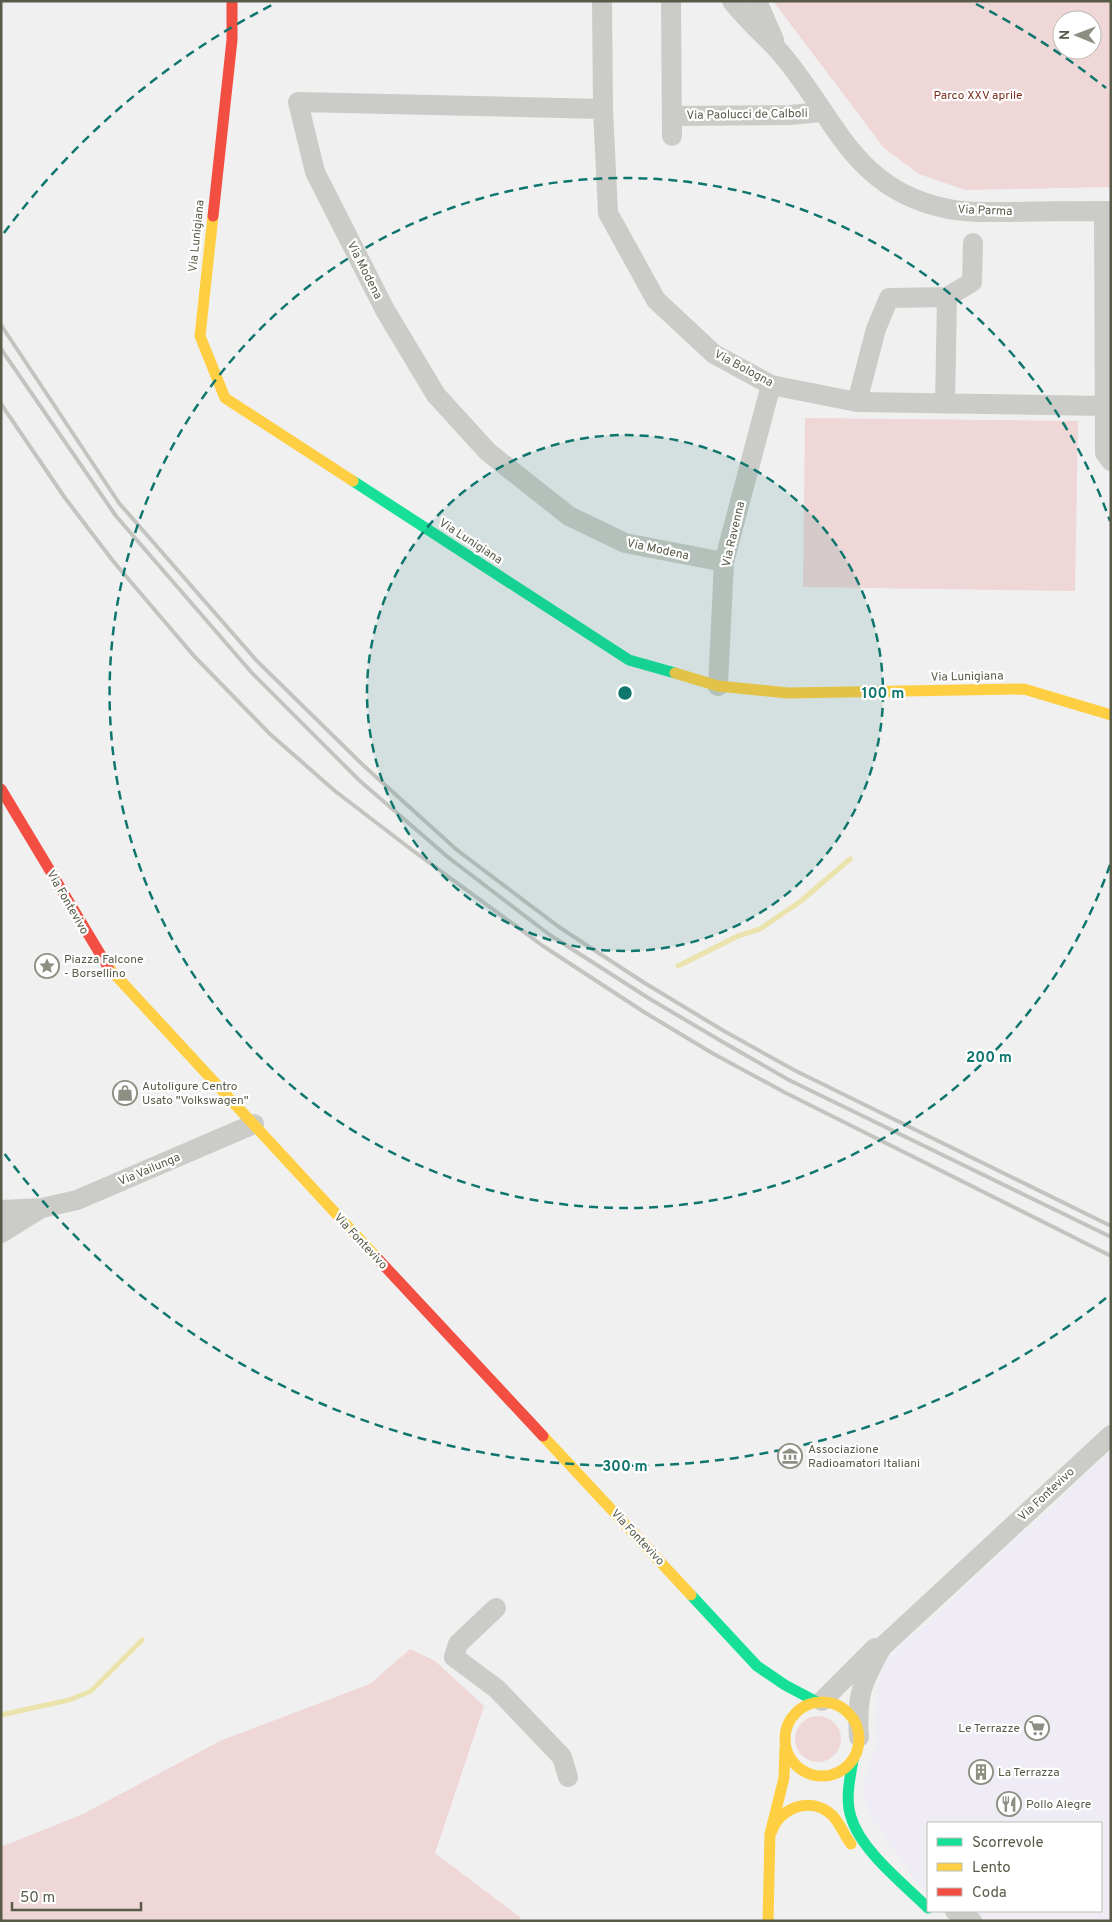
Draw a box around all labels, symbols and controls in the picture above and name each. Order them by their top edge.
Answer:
north arrow [1052,10,1102,60]
text: N [1057,30,1074,40]
park label: Parco XXV aprile [933,88,1023,104]
street label: Via Paolucci de Calboli [686,106,808,124]
street label: Via Lunigiana [185,199,209,273]
street label: Via Parma [957,202,1013,220]
street label: Via Modena [343,239,386,302]
street label: Via Bologna [711,347,776,391]
street label: Via Ravenna [719,500,749,569]
street label: Via Lunigiana [436,515,505,568]
street label: Via Modena [625,536,690,564]
street label: Via Lunigiana [931,668,1004,686]
centre of rings [616,684,634,702]
text: 100 m [862,685,904,704]
street label: Via Fontevivo [42,867,92,938]
place label: Piazza Falcone - Borsellino [64,952,144,982]
place icon: Piazza Falcone - Borsellino [34,953,60,979]
text: 200 m [966,1049,1012,1068]
place label: Autoligure Centro Usato "Volkswagen" [142,1079,249,1109]
shop icon: Autoligure Centro Usato "Volkswagen" [112,1080,138,1106]
street label: Via Vailunga [116,1150,183,1190]
street label: Via Fontevivo [330,1210,391,1274]
place label: Associazione Radioamatori Italiani [808,1442,920,1472]
museum icon: Associazione Radioamatori Italiani [777,1443,803,1469]
text: 300 m [602,1458,648,1477]
street label: Via Fontevivo [1015,1464,1079,1525]
street label: Via Fontevivo [607,1506,668,1570]
supermarket icon: Le Terrazze [1024,1715,1050,1741]
place label: Le Terrazze [958,1721,1020,1737]
building icon: La Terrazza [968,1759,994,1785]
place label: La Terrazza [998,1765,1060,1781]
restaurant icon: Pollo Alegre [996,1791,1022,1817]
place label: Pollo Alegre [1026,1797,1091,1813]
legend [927,1822,1102,1912]
text: Scorrevole [972,1834,1044,1853]
text: Lento [972,1859,1011,1878]
scale bar [12,1880,141,1912]
text: Coda [972,1884,1007,1903]
text: 50 m [20,1889,55,1908]

